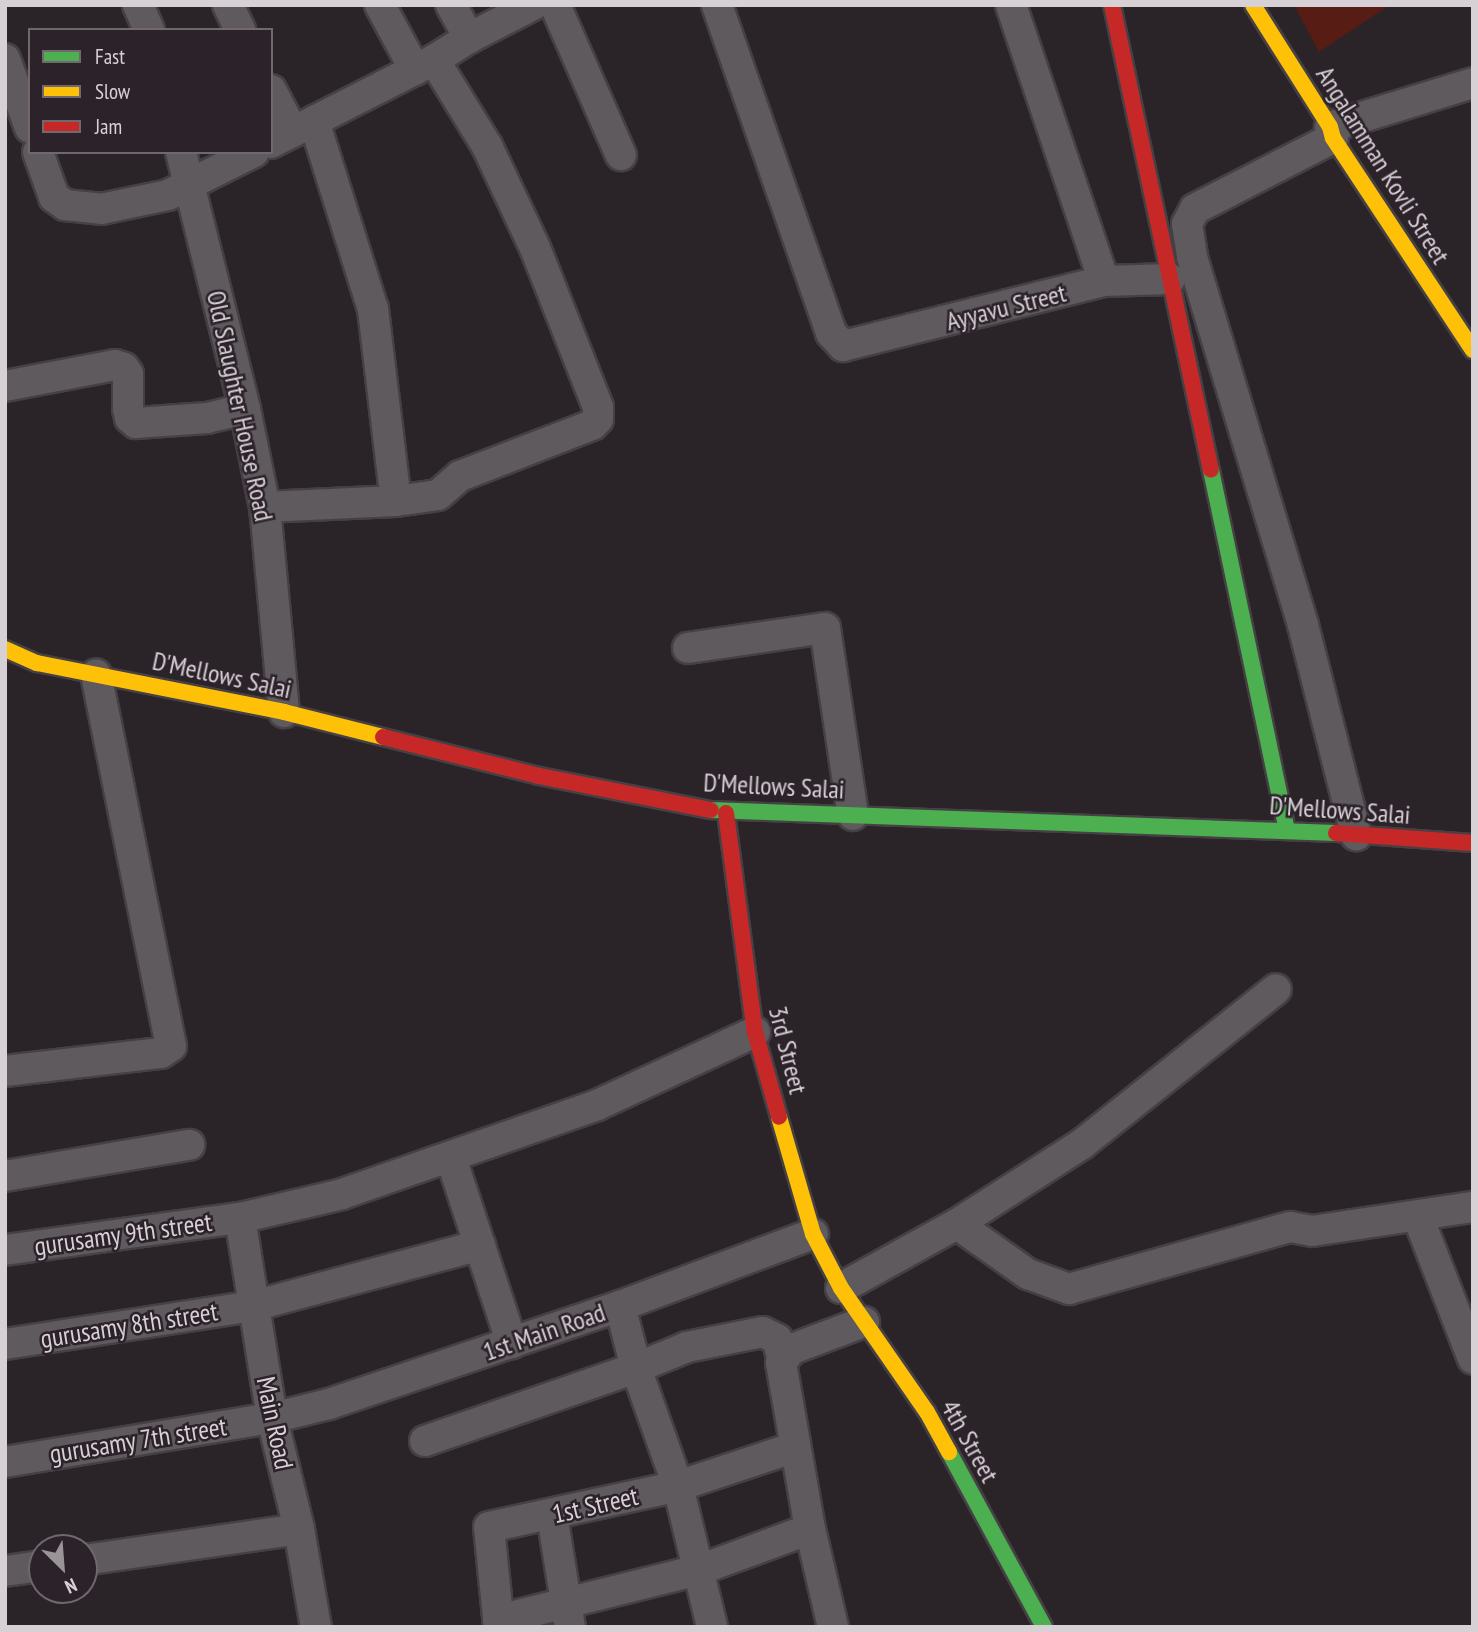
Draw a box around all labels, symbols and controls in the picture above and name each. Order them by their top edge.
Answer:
legend [28,28,273,154]
text: Fast [95,43,125,70]
street label: Angalamman Kovli Street [1310,61,1456,269]
text: Slow [95,78,130,105]
text: Jam [95,113,122,140]
street label: Ayyavu Street [943,277,1069,337]
street label: Old Slaughter House Road [200,288,280,524]
street label: D'Mellows Salai [150,645,294,705]
street label: D'Mellows Salai [703,767,845,805]
street label: D'Mellows Salai [1268,790,1412,830]
street label: 3rd Street [762,1003,814,1097]
street label: gurusamy 9th street [32,1206,214,1262]
street label: gurusamy 8th street [38,1296,220,1354]
street label: 1st Main Road [479,1297,609,1367]
street label: Main Road [250,1374,300,1472]
street label: 4th Street [935,1394,1005,1488]
street label: gurusamy 7th street [47,1411,229,1469]
street label: 1st Street [549,1480,641,1530]
north arrow [28,1534,98,1604]
text: N [61,1573,81,1599]

